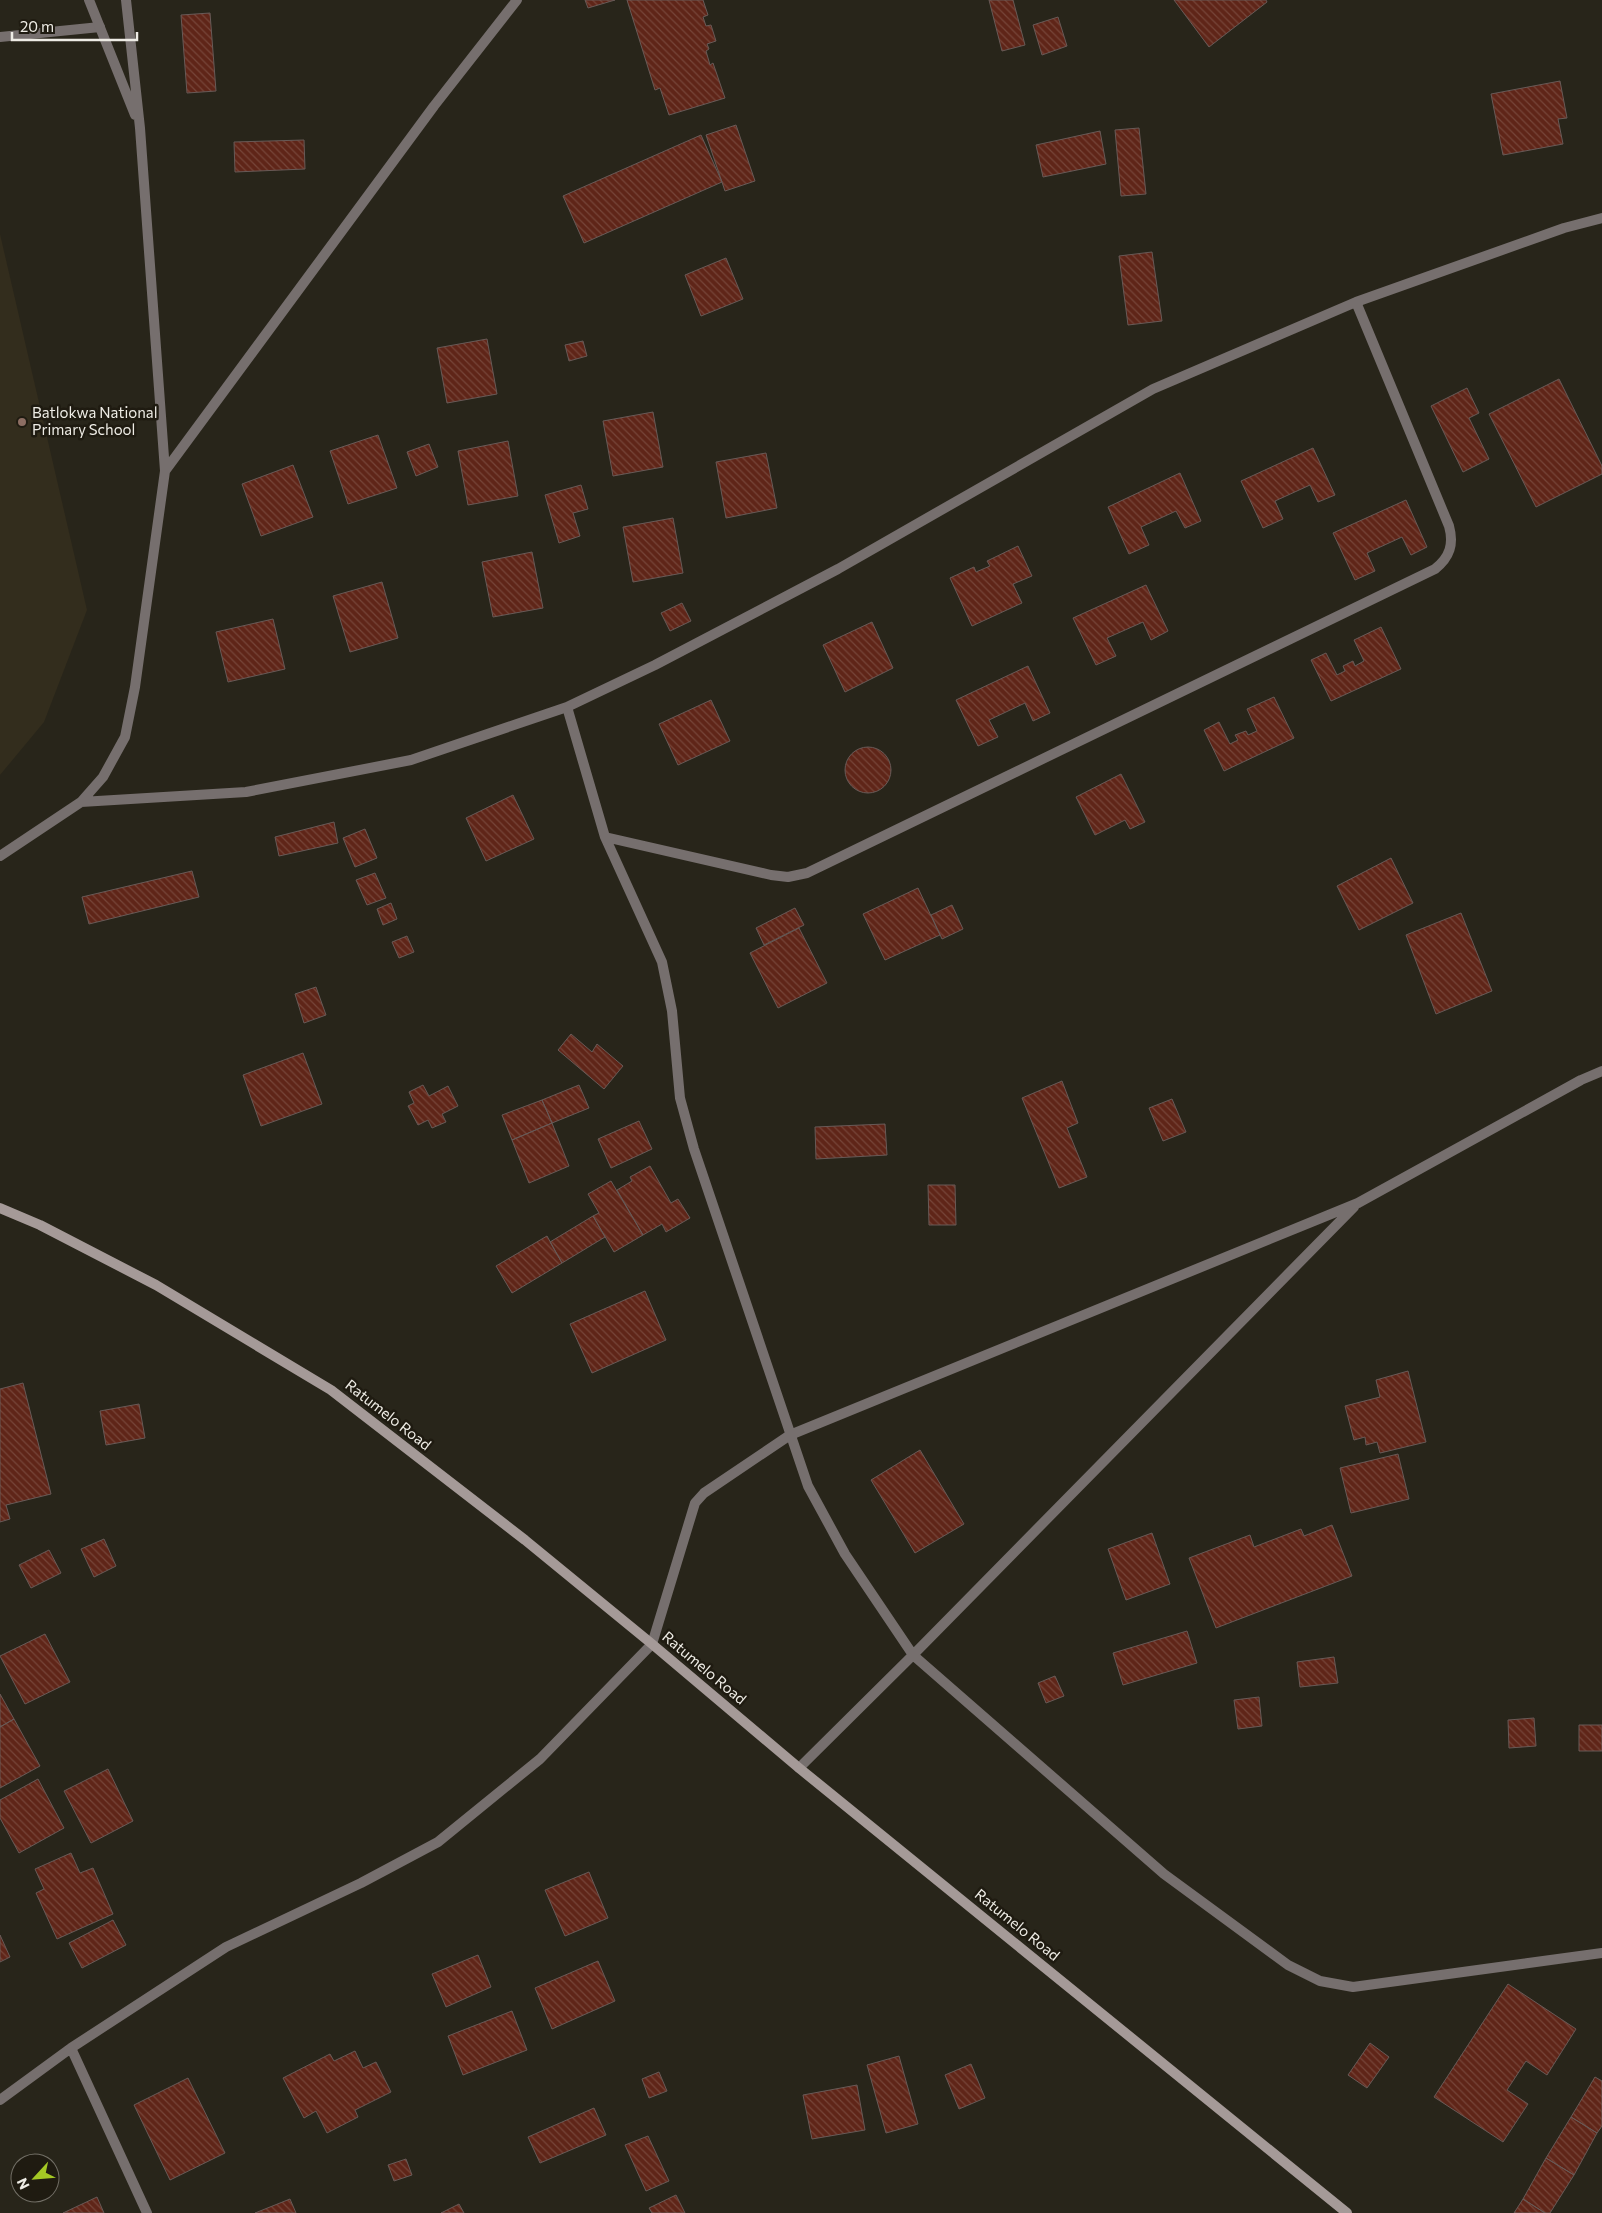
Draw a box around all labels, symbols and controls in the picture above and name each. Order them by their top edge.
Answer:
scale bar [12,10,138,42]
text: 20 m [20,17,54,35]
place label: Batlokwa National Primary School [32,403,158,438]
marker: Batlokwa National Primary School [16,416,28,428]
street label: Ratumelo Road [342,1375,435,1453]
street label: Ratumelo Road [659,1627,750,1708]
street label: Ratumelo Road [972,1884,1064,1964]
north arrow [10,2153,60,2203]
text: N [13,2175,33,2192]

